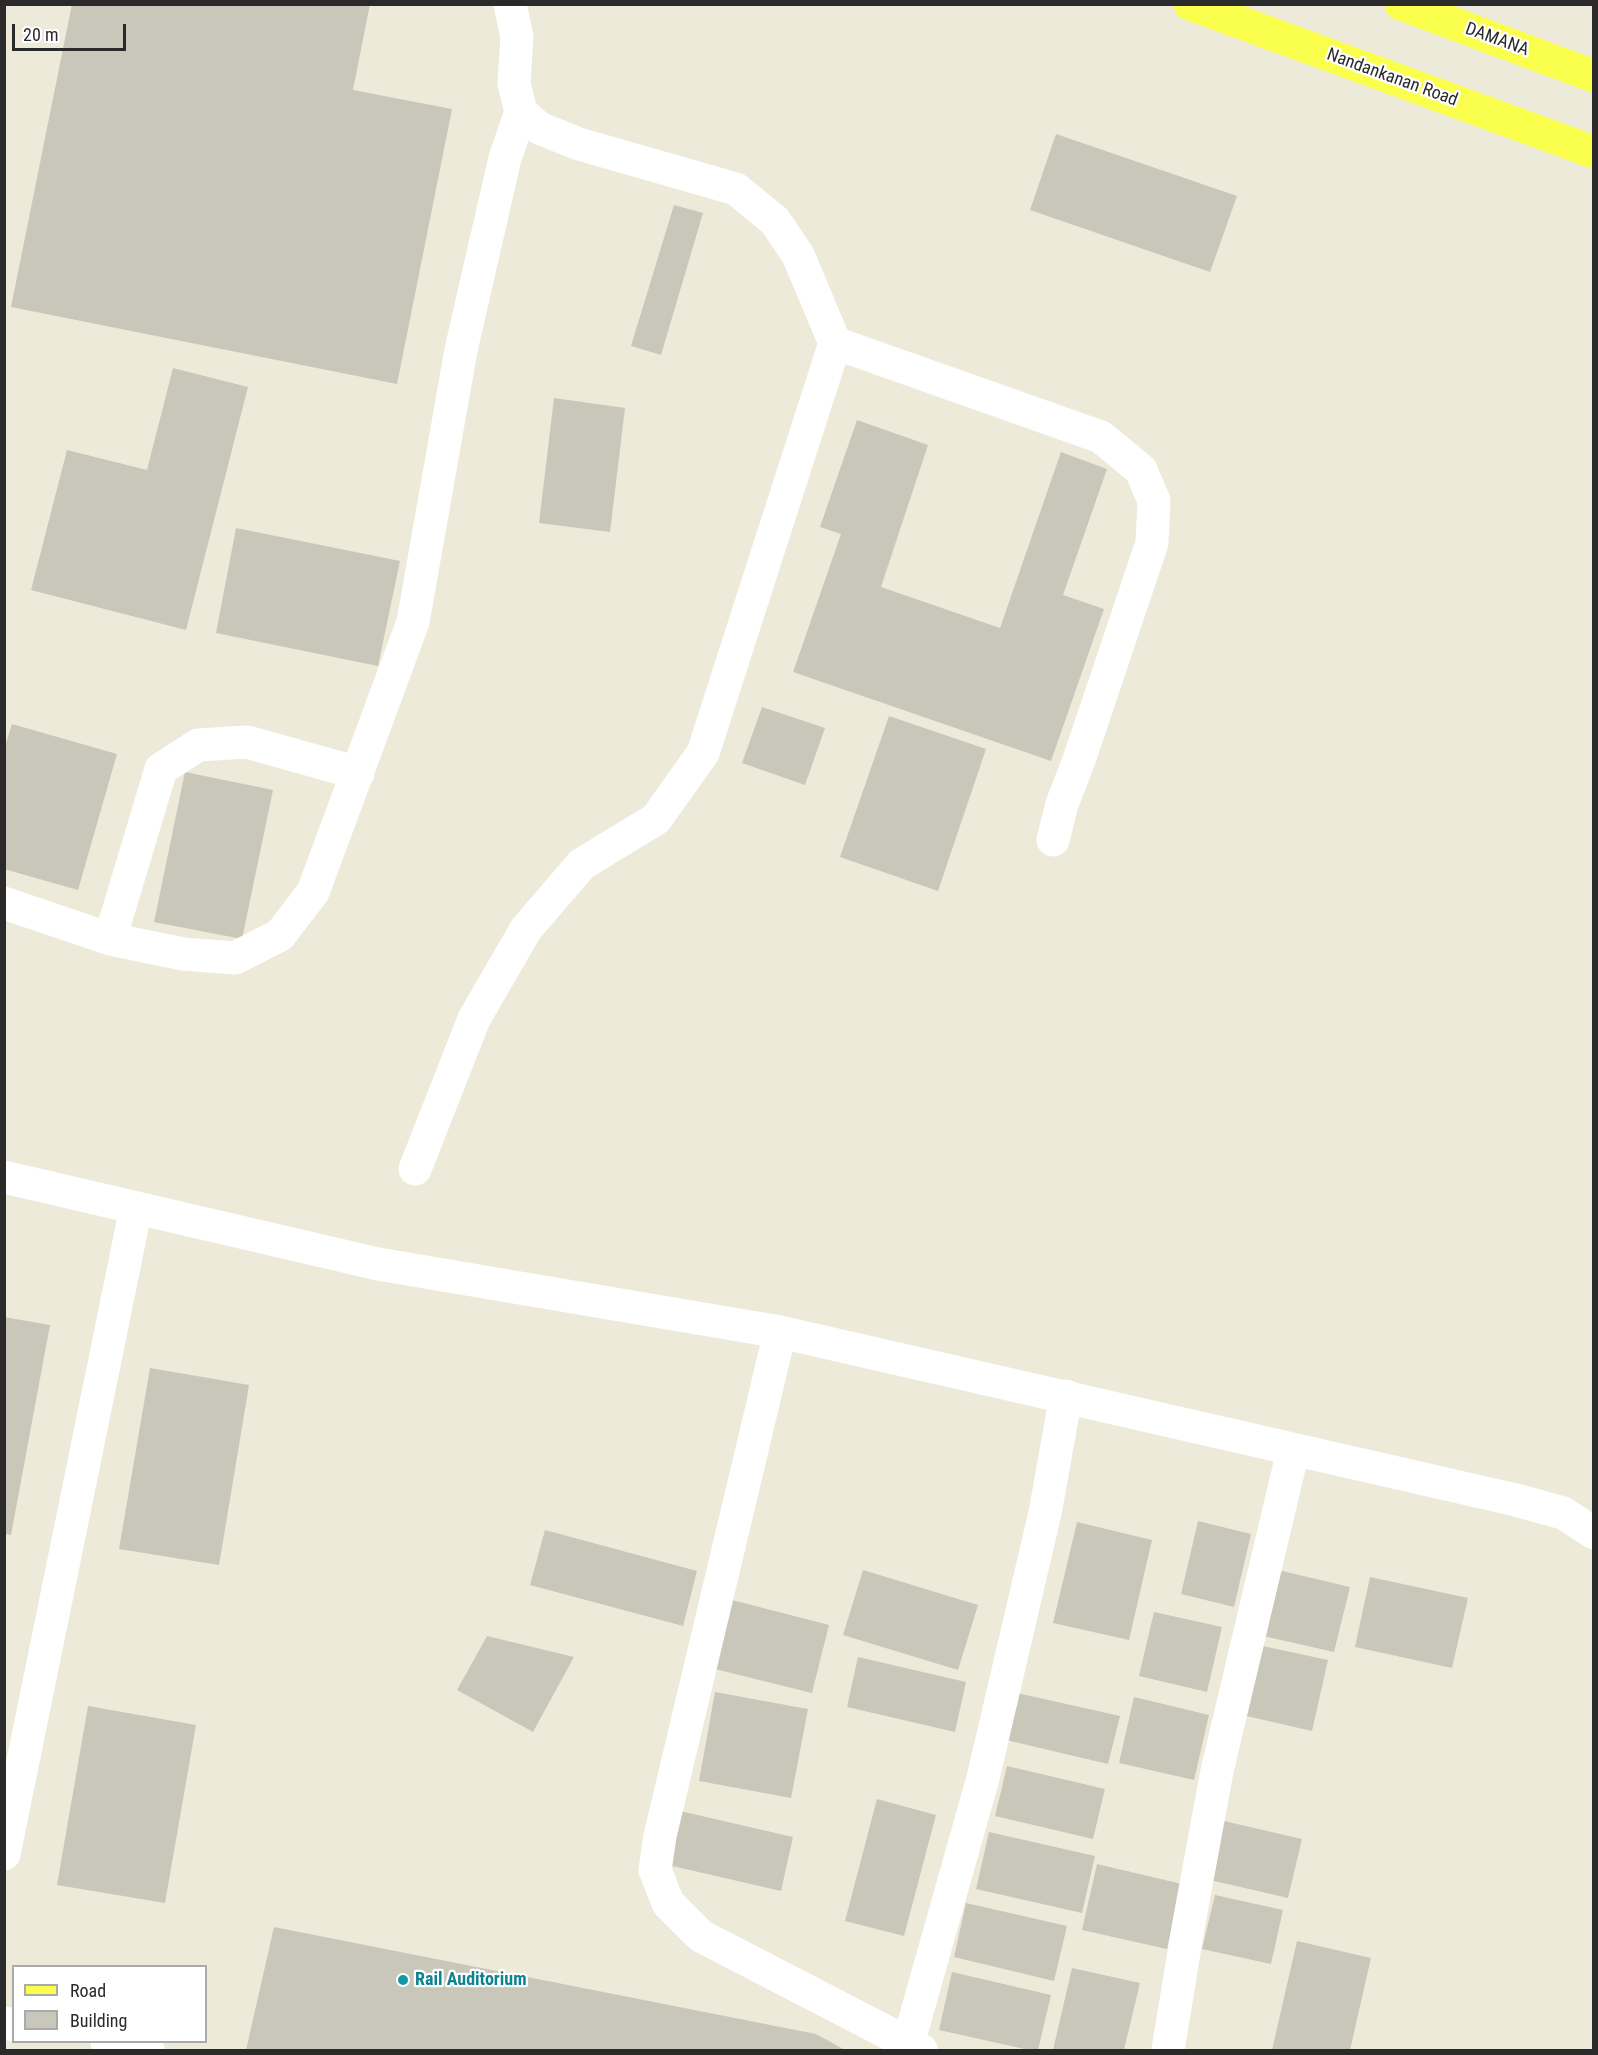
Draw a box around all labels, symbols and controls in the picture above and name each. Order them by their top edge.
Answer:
scale bar [15,12,129,50]
street label: DAMANA [1462,19,1532,61]
text: 20 m [23,24,58,45]
street label: Nandankanan Road [1324,44,1460,112]
legend [12,1965,207,2043]
place label: Rail Auditorium [415,1969,527,1991]
marker: Rail Auditorium [396,1973,410,1987]
text: Road [70,1980,106,2001]
text: Building [70,2010,127,2031]

